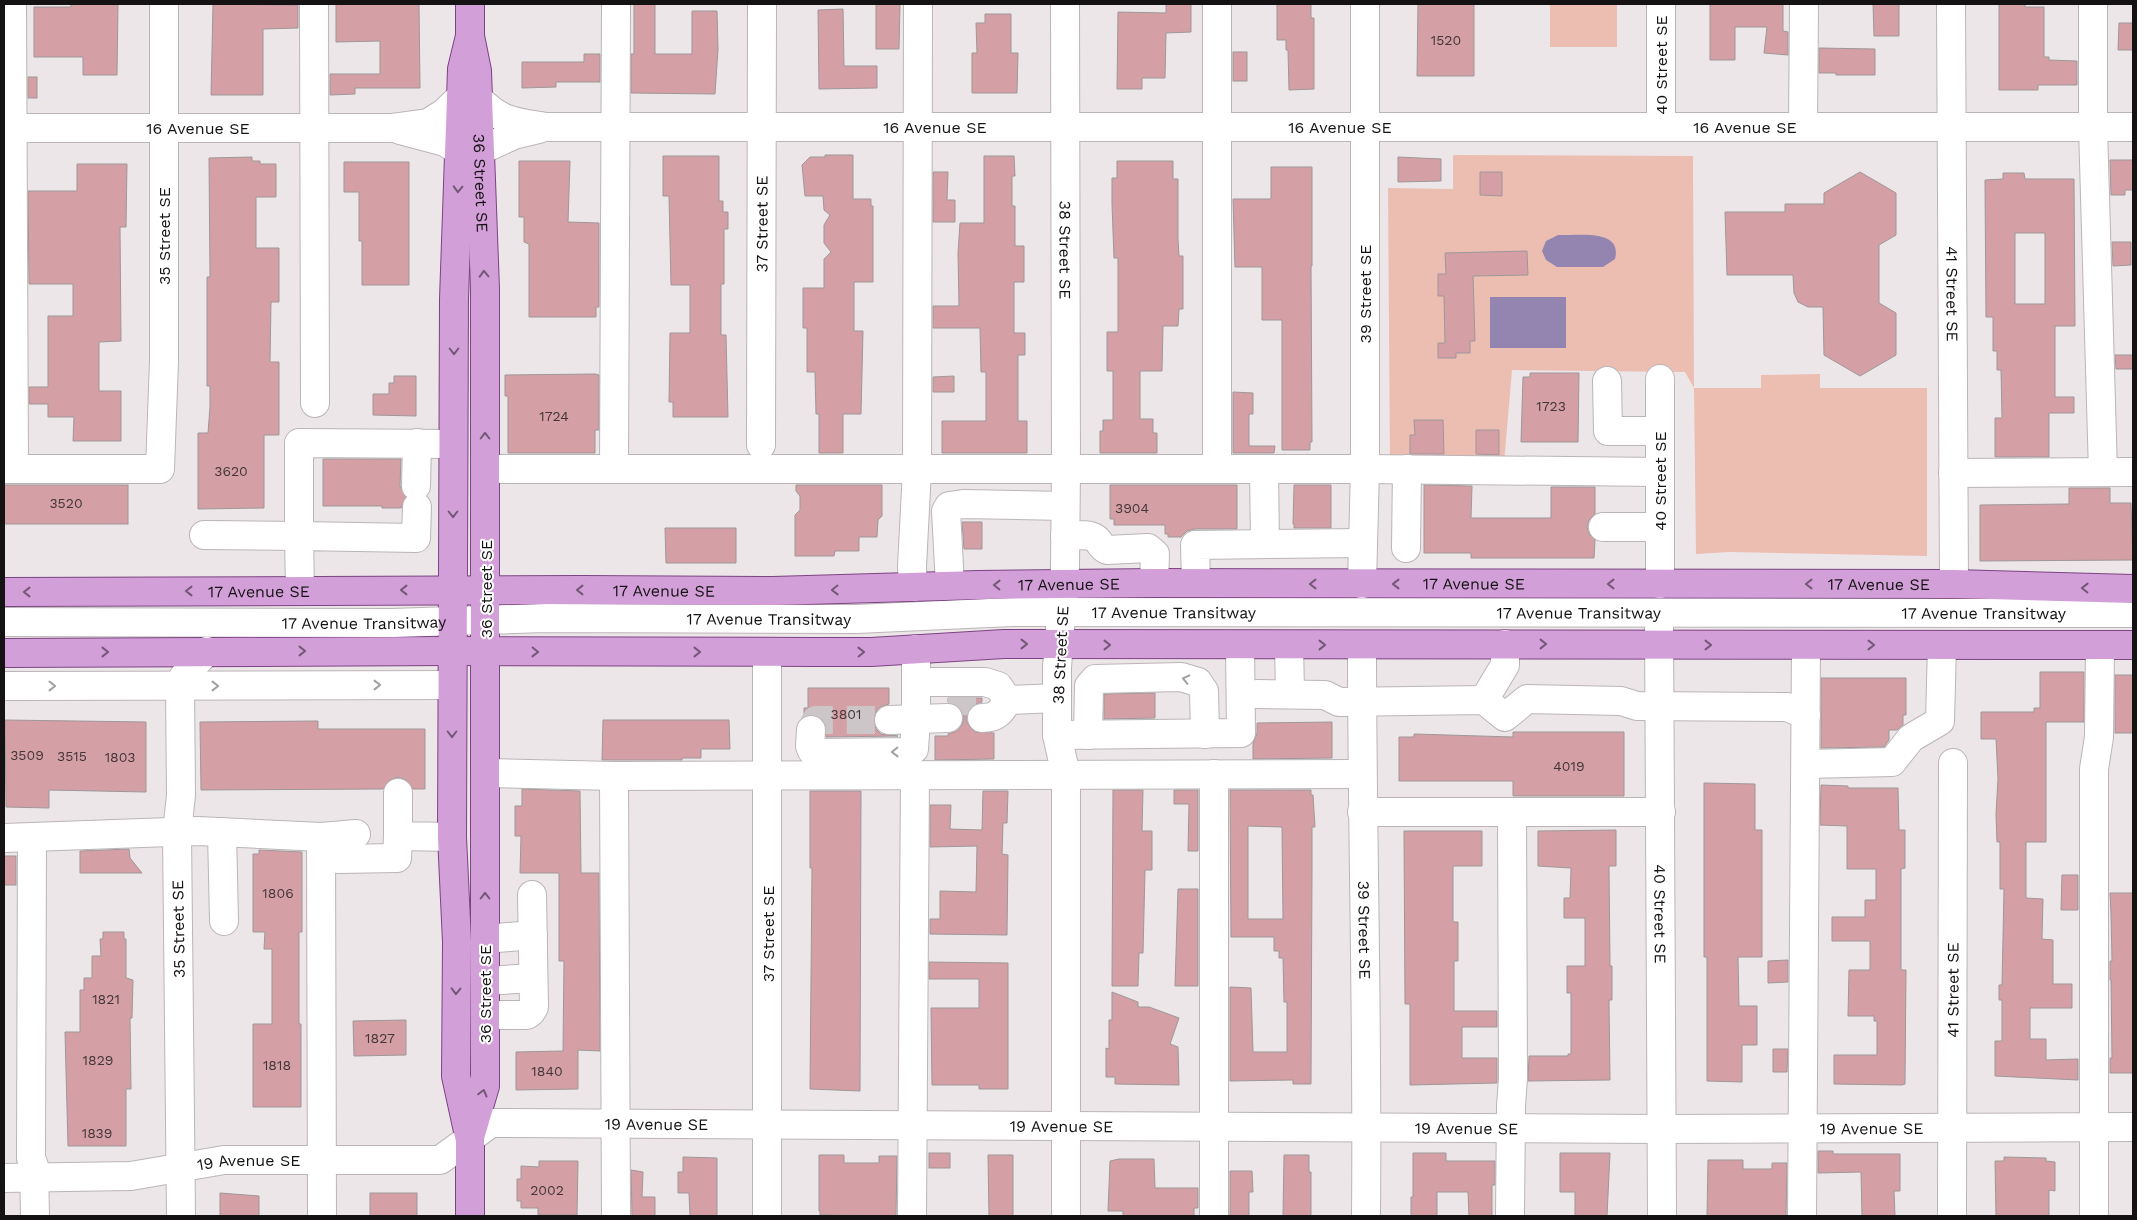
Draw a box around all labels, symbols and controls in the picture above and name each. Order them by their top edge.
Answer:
street label: 40 Street SE [1652,15,1671,115]
house number: 1520 [1431,32,1461,48]
street label: 16 Avenue SE [883,118,987,137]
street label: 16 Avenue SE [1288,118,1392,137]
street label: 16 Avenue SE [1693,118,1797,137]
street label: 16 Avenue SE [146,119,250,138]
street label: 36 Street SE [469,134,492,233]
street label: 37 Street SE [752,176,772,272]
one-way arrow [452,185,463,193]
street label: 35 Street SE [155,187,174,285]
street label: 38 Street SE [1055,201,1075,299]
street label: 39 Street SE [1356,245,1375,343]
street label: 41 Street SE [1942,246,1962,342]
one-way arrow [479,270,490,278]
one-way arrow [449,348,459,356]
house number: 1723 [1536,398,1566,414]
house number: 1724 [539,408,569,424]
street label: 40 Street SE [1651,431,1670,531]
one-way arrow [480,432,490,440]
house number: 3620 [214,463,248,479]
house number: 3520 [49,495,83,511]
house number: 3904 [1115,500,1149,516]
one-way arrow [448,510,458,518]
street label: 36 Street SE [477,540,496,638]
street label: 17 Avenue SE [1018,574,1120,595]
street label: 17 Avenue SE [1423,574,1525,593]
street label: 17 Avenue SE [1828,575,1930,594]
one-way arrow [1309,579,1317,589]
one-way arrow [1392,579,1400,589]
one-way arrow [1607,579,1614,589]
one-way arrow [1805,579,1812,589]
one-way arrow [993,580,1000,590]
street label: 17 Avenue SE [613,581,715,601]
street label: 17 Avenue SE [208,582,310,601]
one-way arrow [2080,583,2088,594]
one-way arrow [400,585,408,595]
one-way arrow [576,585,584,595]
one-way arrow [831,585,838,595]
one-way arrow [23,586,31,597]
one-way arrow [185,586,193,596]
street label: 17 Avenue Transitway [1091,603,1257,622]
street label: 17 Avenue Transitway [1496,603,1662,623]
street label: 17 Avenue Transitway [1901,604,2067,623]
street label: 38 Street SE [1048,605,1073,705]
street label: 17 Avenue Transitway [687,609,852,629]
street label: 17 Avenue Transitway [282,612,447,633]
one-way arrow [1020,639,1028,649]
one-way arrow [1539,639,1547,649]
one-way arrow [1104,640,1112,650]
one-way arrow [1319,640,1327,650]
one-way arrow [1704,640,1712,650]
one-way arrow [1867,640,1875,650]
one-way arrow [299,646,307,656]
one-way arrow [102,647,109,657]
one-way arrow [531,647,539,657]
one-way arrow [694,647,701,657]
one-way arrow [858,647,866,657]
one-way arrow [1181,674,1190,685]
one-way arrow [374,680,382,690]
one-way arrow [49,681,57,691]
one-way arrow [212,681,219,691]
house number: 3801 [831,706,861,722]
one-way arrow [447,730,457,738]
house number: 3509 [10,747,44,763]
one-way arrow [891,747,899,757]
house number: 3515 [57,748,87,764]
house number: 1803 [105,749,135,765]
house number: 4019 [1553,758,1585,774]
street label: 40 Street SE [1650,864,1670,964]
street label: 35 Street SE [168,880,189,978]
street label: 39 Street SE [1354,880,1374,980]
house number: 1806 [262,885,294,901]
street label: 37 Street SE [759,886,778,982]
one-way arrow [480,891,490,899]
street label: 41 Street SE [1943,942,1963,1038]
street label: 36 Street SE [476,945,495,1043]
one-way arrow [451,987,461,995]
house number: 1821 [92,991,120,1007]
house number: 1827 [365,1030,395,1046]
house number: 1829 [83,1052,113,1068]
house number: 1818 [263,1057,291,1073]
house number: 1840 [531,1063,563,1079]
one-way arrow [477,1088,488,1097]
street label: 19 Avenue SE [605,1115,708,1134]
street label: 19 Avenue SE [1010,1117,1113,1136]
street label: 19 Avenue SE [1415,1119,1518,1138]
street label: 19 Avenue SE [1820,1119,1923,1138]
house number: 1839 [82,1125,112,1141]
street label: 19 Avenue SE [196,1150,300,1174]
house number: 2002 [530,1182,564,1198]

